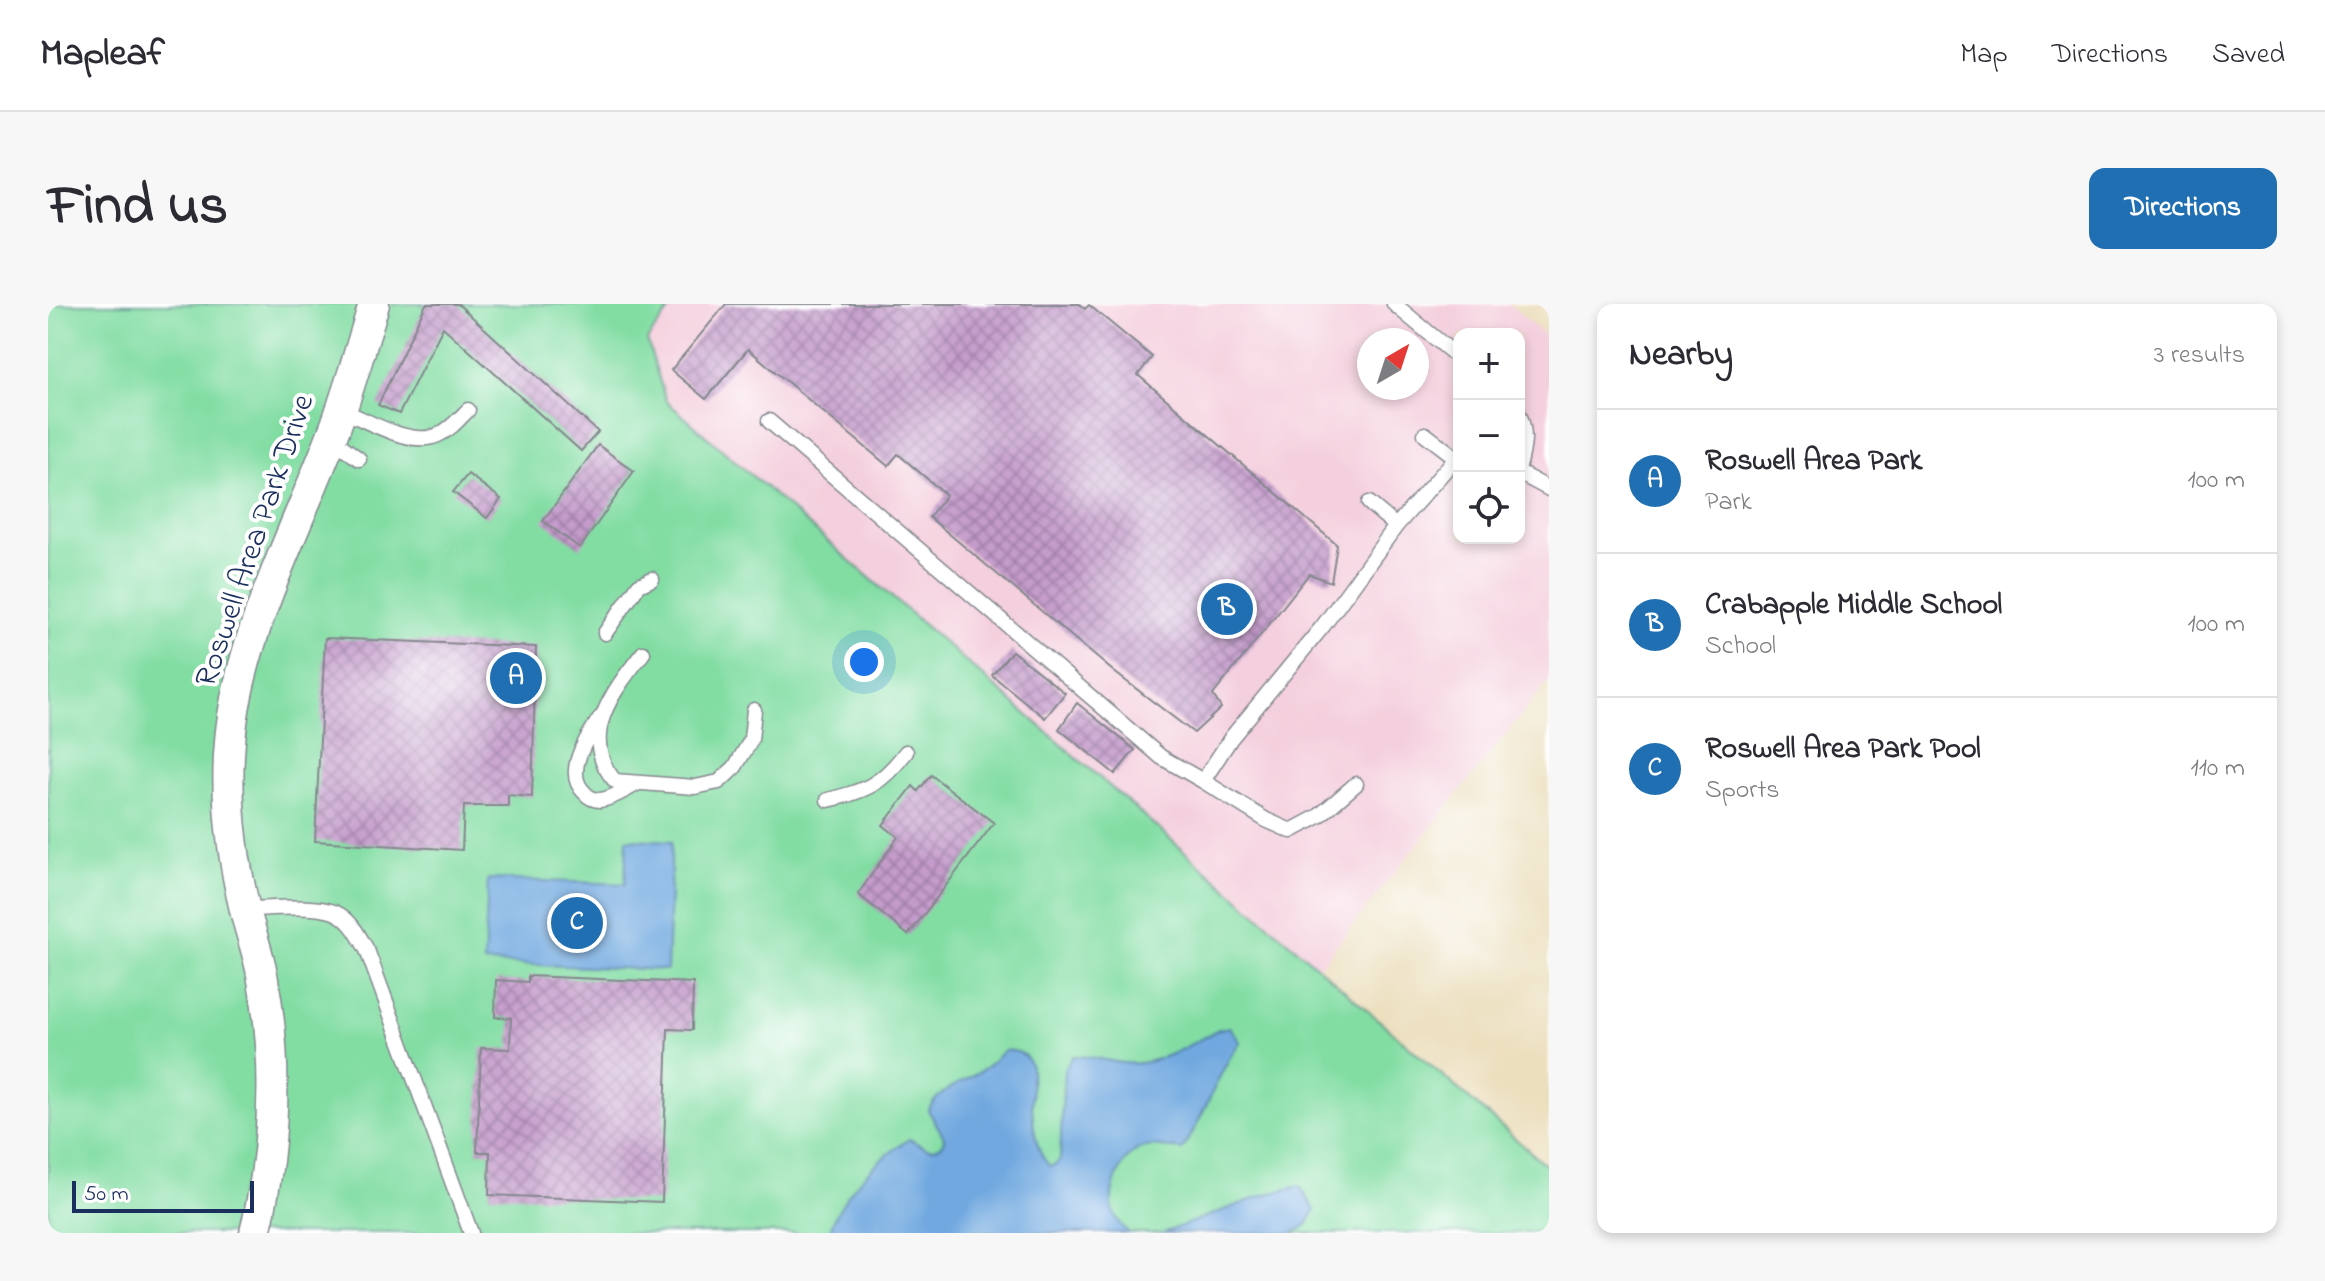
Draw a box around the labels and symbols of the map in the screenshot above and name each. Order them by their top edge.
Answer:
north arrow [1357,328,1429,400]
street label: Roswell Area Park Drive [184,388,328,694]
pin: B [1201,579,1253,639]
your location [844,642,884,682]
pin: A [490,648,542,708]
pin: C [551,893,603,953]
scale bar [72,1177,254,1213]

